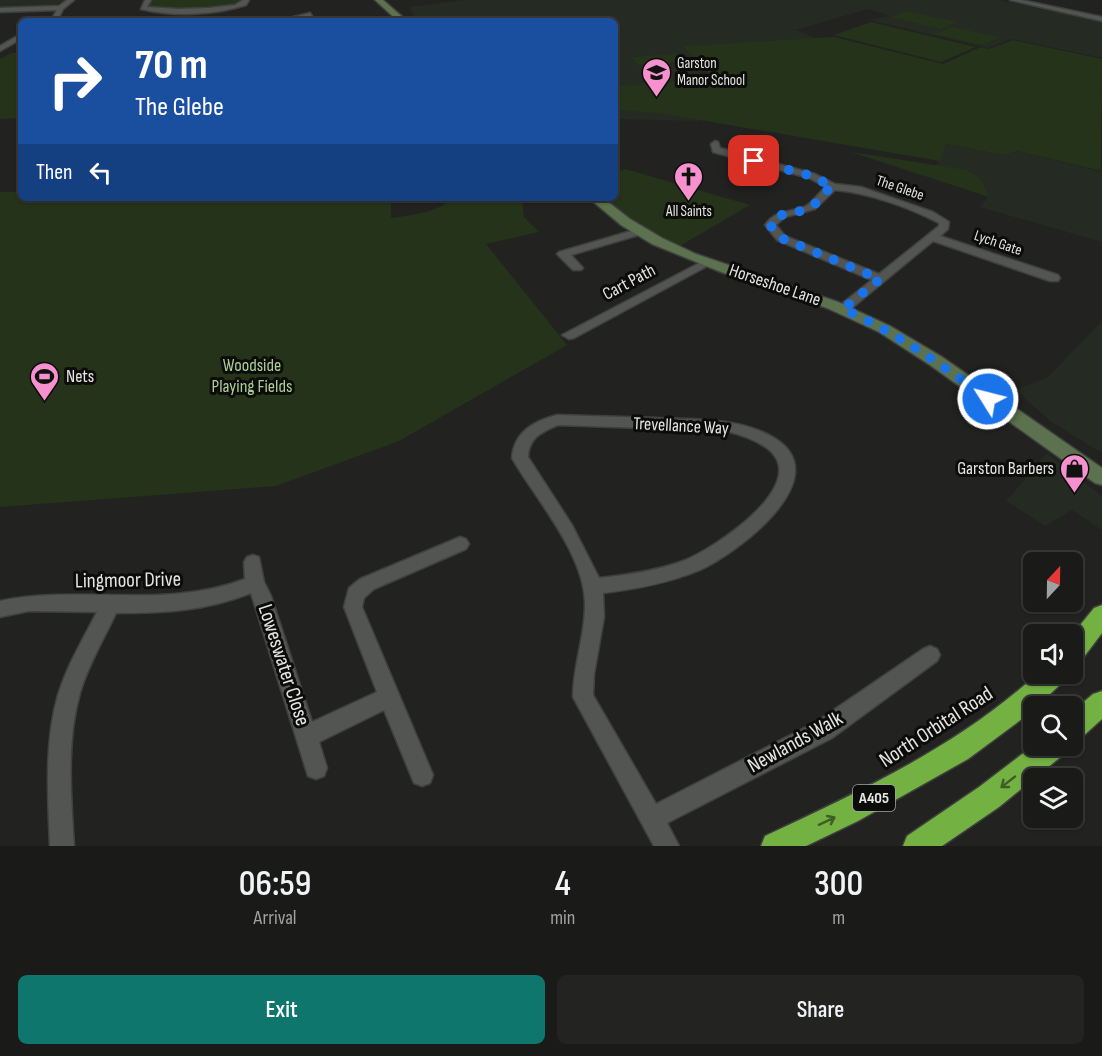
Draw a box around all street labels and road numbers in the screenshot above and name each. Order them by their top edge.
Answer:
street label: The Glebe [874,171,926,205]
street label: Lych Gate [972,226,1024,260]
street label: Cart Path [599,259,659,305]
street label: Horseshoe Lane [726,260,824,310]
street label: Trevellance Way [633,413,729,439]
street label: Lingmoor Drive [75,567,181,593]
street label: Loweswater Close [253,601,315,729]
street label: North Orbital Road [875,681,997,773]
street label: Newlands Walk [743,706,847,778]
road number: A405 [853,785,895,811]

